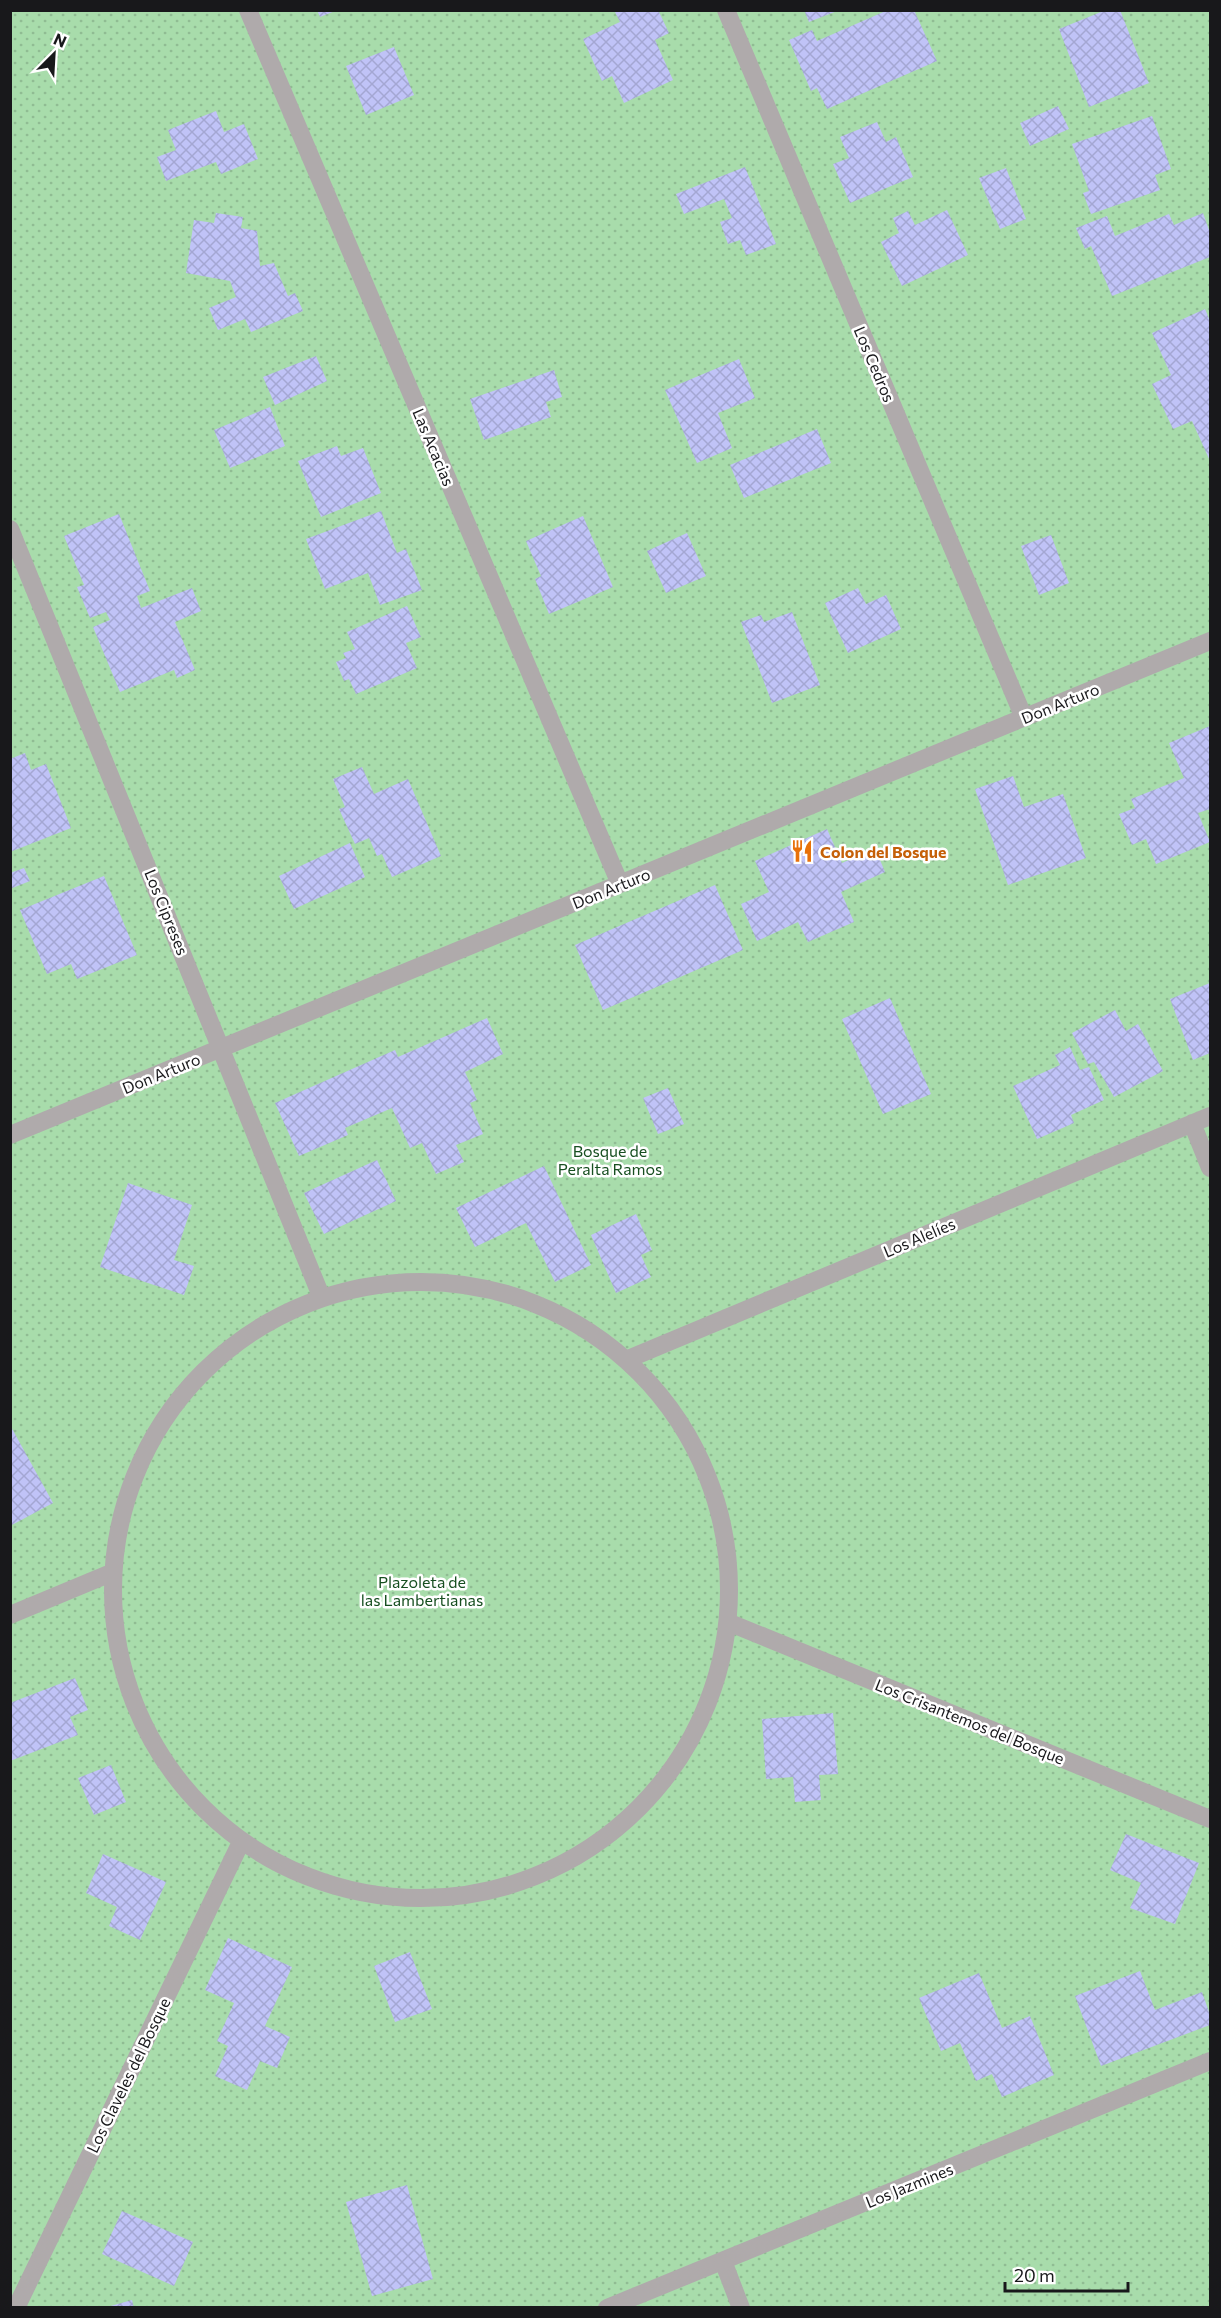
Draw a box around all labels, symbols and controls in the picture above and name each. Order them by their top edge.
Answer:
north arrow [24,24,84,84]
text: N [51,29,70,51]
street label: Los Cedros [851,323,899,405]
street label: Las Acacias [409,405,459,489]
street label: Don Arturo [1018,679,1102,727]
restaurant icon: Colon del Bosque [789,838,815,864]
place label: Colon del Bosque [820,842,946,861]
street label: Don Arturo [569,864,653,912]
street label: Los Cipreses [141,866,193,958]
street label: Don Arturo [119,1049,203,1097]
park label: Bosque de Peralta Ramos [558,1141,662,1178]
street label: Los Alelíes [880,1213,958,1261]
park label: Plazoleta de las Lambertianas [361,1572,483,1609]
street label: Los Crisantemos del Bosque [873,1674,1067,1768]
street label: Los Claveles del Bosque [82,1994,174,2156]
street label: Los Jazmines [862,2159,956,2211]
scale bar [1005,2255,1128,2293]
text: 20 m [1014,2264,1055,2286]

